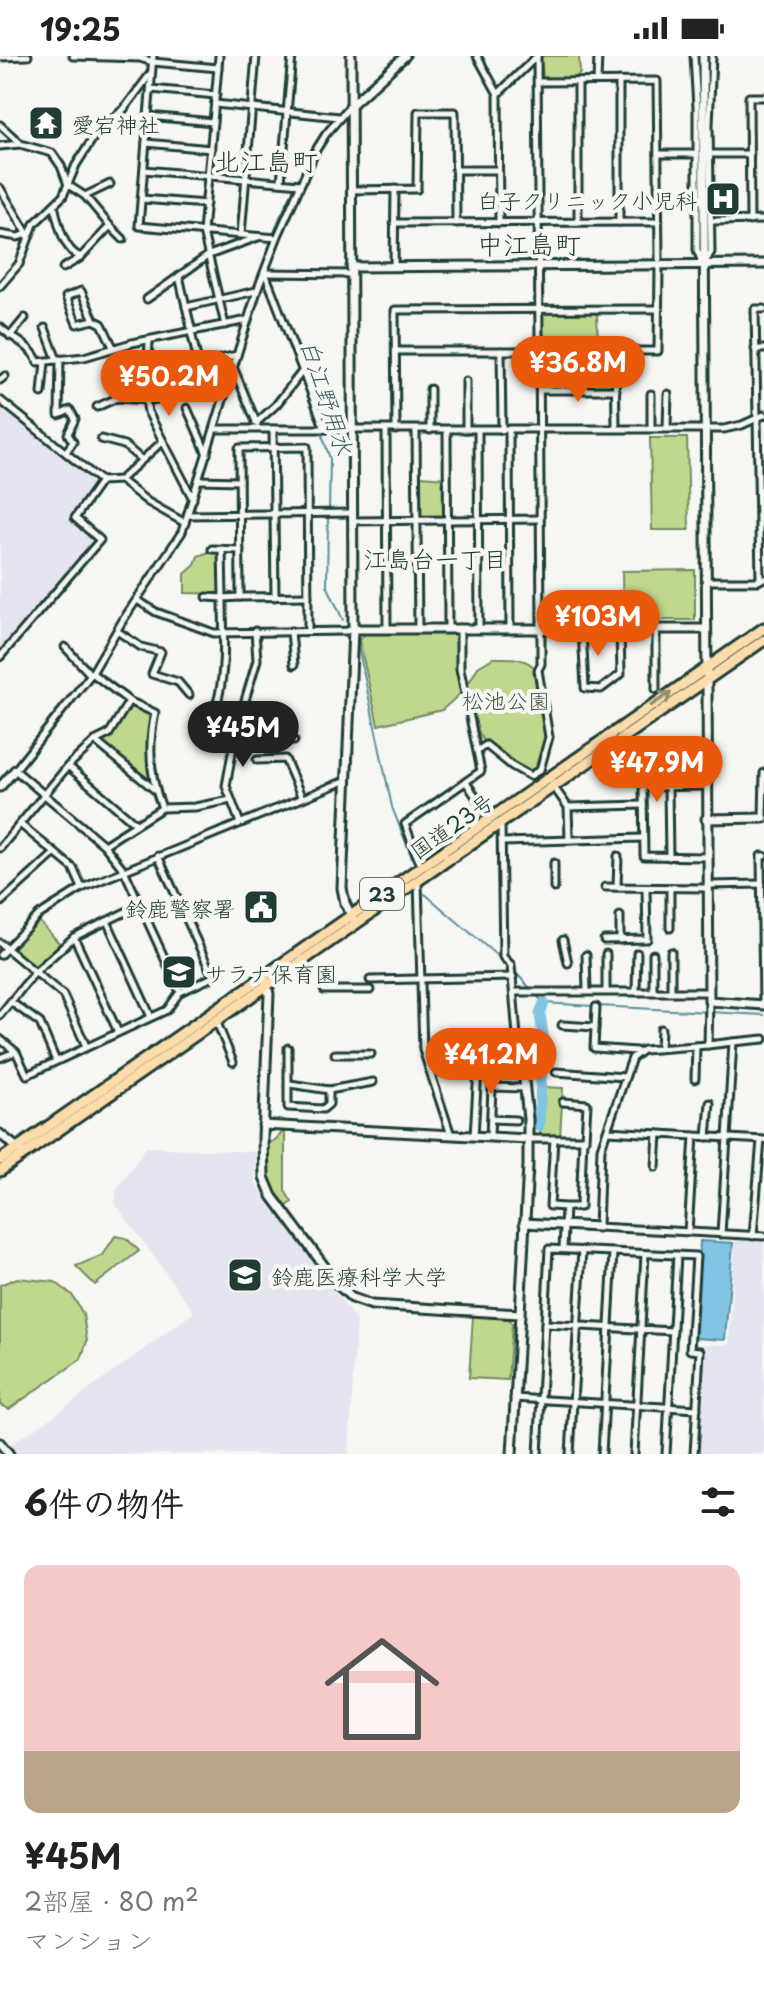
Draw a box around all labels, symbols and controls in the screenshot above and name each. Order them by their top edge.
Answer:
text: 19:25 [40,6,121,51]
temple icon: 愛宕神社 [27,104,65,142]
place label: 愛宕神社 [72,107,160,140]
district label: 北江島町 [214,141,318,180]
hospital icon: 白子クリニック小児科 [704,180,742,218]
place label: 白子クリニック小児科 [477,183,697,216]
district label: 中江島町 [477,224,581,263]
water label: 白江野用水 [292,334,364,460]
pin: ¥36.8M [513,336,643,404]
text: ¥36.8M [529,342,627,381]
pin: ¥50.2M [104,350,234,418]
text: ¥50.2M [119,356,219,395]
district label: 江島台一丁目 [363,540,507,576]
pin: ¥103M [542,590,654,658]
text: ¥103M [555,596,641,635]
park label: 松池公園 [462,683,550,716]
one-way arrow [650,691,672,707]
pin: ¥45M [196,701,290,769]
text: ¥45M [206,707,280,746]
pin: ¥47.9M [592,736,722,804]
text: ¥47.9M [610,742,704,781]
street label: 国道23号 [402,784,500,866]
road number: 23 [360,878,404,910]
public building icon: 鈴鹿警察署 [242,888,280,926]
place label: 鈴鹿警察署 [125,891,235,924]
school or university icon: サラナ保育園 [160,953,198,991]
place label: サラナ保育園 [205,956,337,989]
pin: ¥41.2M [426,1028,556,1096]
text: ¥41.2M [443,1034,539,1073]
school or university icon: 鈴鹿医療科学大学 [226,1256,264,1294]
place label: 鈴鹿医療科学大学 [271,1259,447,1292]
text: 6件の物件 [24,1476,184,1528]
icon: filters [696,1480,740,1524]
icon: home [310,1617,454,1761]
text: ¥45M [24,1829,122,1881]
text: 2部屋 · 80 m² [24,1881,199,1920]
text: マンション [24,1920,153,1959]

